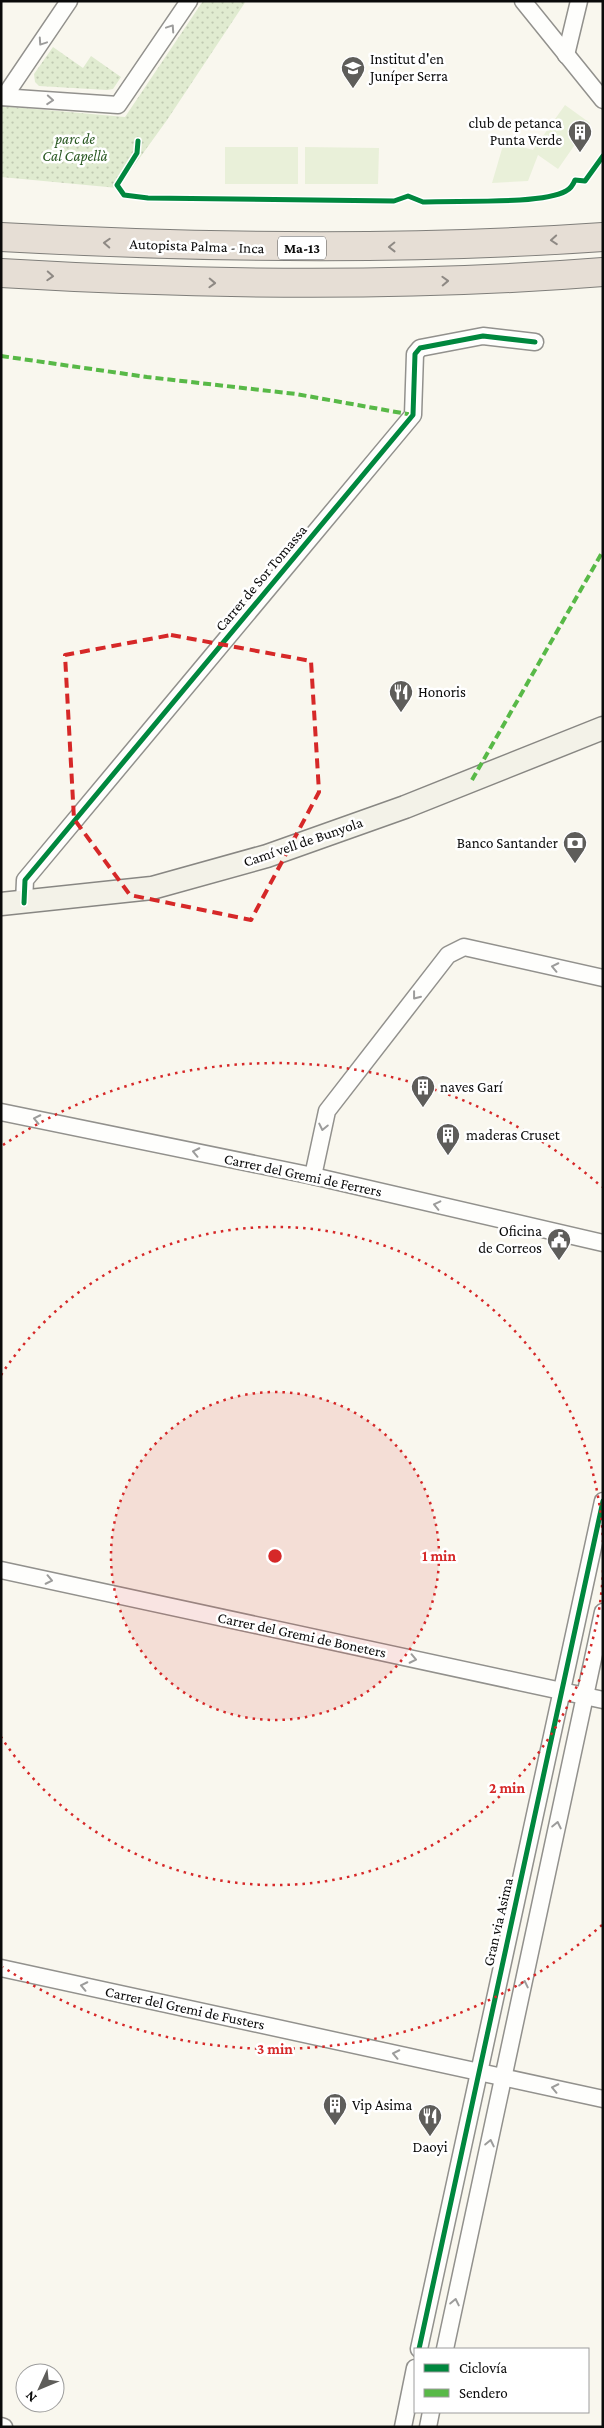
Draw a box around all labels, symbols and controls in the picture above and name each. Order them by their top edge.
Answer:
one-way arrow [165,24,174,34]
one-way arrow [39,36,48,45]
place label: Institut d'en Juníper Serra [368,51,448,85]
school or university icon: Institut d'en Juníper Serra [340,55,366,89]
one-way arrow [46,95,54,106]
place label: club de petanca Punta Verde [469,115,562,148]
building icon: club de petanca Punta Verde [567,119,593,153]
park label: parc de Cal Capellà [42,131,108,165]
one-way arrow [550,235,558,246]
street label: Autopista Palma - Inca [129,236,265,257]
one-way arrow [103,237,111,248]
road number: Ma-13 [278,237,326,260]
one-way arrow [388,241,396,252]
one-way arrow [46,271,54,282]
one-way arrow [441,276,449,287]
one-way arrow [209,278,217,288]
street label: Carrer de Sor Tomassa [212,522,310,634]
restaurant icon: Honoris [388,679,414,713]
place label: Honoris [418,684,466,700]
street label: Camí vell de Bunyola [241,814,365,871]
bank icon: Banco Santander [562,830,588,864]
place label: Banco Santander [457,835,559,851]
one-way arrow [551,963,560,973]
one-way arrow [413,990,422,999]
building icon: naves Garí [410,1074,436,1108]
place label: naves Garí [440,1079,504,1095]
one-way arrow [33,1115,42,1125]
one-way arrow [318,1122,329,1131]
building icon: maderas Cruset [435,1122,461,1156]
place label: maderas Cruset [466,1127,561,1143]
one-way arrow [192,1148,201,1158]
street label: Carrer del Gremi de Ferrers [223,1150,383,1200]
one-way arrow [432,1200,441,1211]
place label: Oficina de Correos [478,1223,542,1256]
public building icon: Oficina de Correos [546,1227,572,1261]
centre of rings [266,1547,284,1565]
text: 1 min [422,1548,456,1564]
one-way arrow [44,1574,53,1585]
street label: Carrer del Gremi de Boneters [216,1609,388,1661]
one-way arrow [409,1653,417,1664]
text: 2 min [489,1780,525,1796]
one-way arrow [552,1821,562,1829]
street label: Gran via Asima [480,1876,516,1968]
one-way arrow [518,1980,529,1988]
one-way arrow [79,1981,88,1992]
street label: Carrer del Gremi de Fusters [104,1983,266,2033]
text: 3 min [257,2041,293,2057]
one-way arrow [392,2049,401,2060]
one-way arrow [551,2084,560,2094]
building icon: Vip Asima [322,2092,348,2126]
place label: Vip Asima [352,2097,412,2114]
restaurant icon: Daoyi [417,2103,443,2137]
one-way arrow [484,2138,495,2147]
place label: Daoyi [412,2139,448,2156]
one-way arrow [449,2297,460,2306]
legend [414,2348,589,2413]
text: Ciclovía [459,2360,507,2376]
north arrow [15,2363,65,2413]
text: Sendero [459,2385,508,2401]
text: N [21,2388,40,2406]

